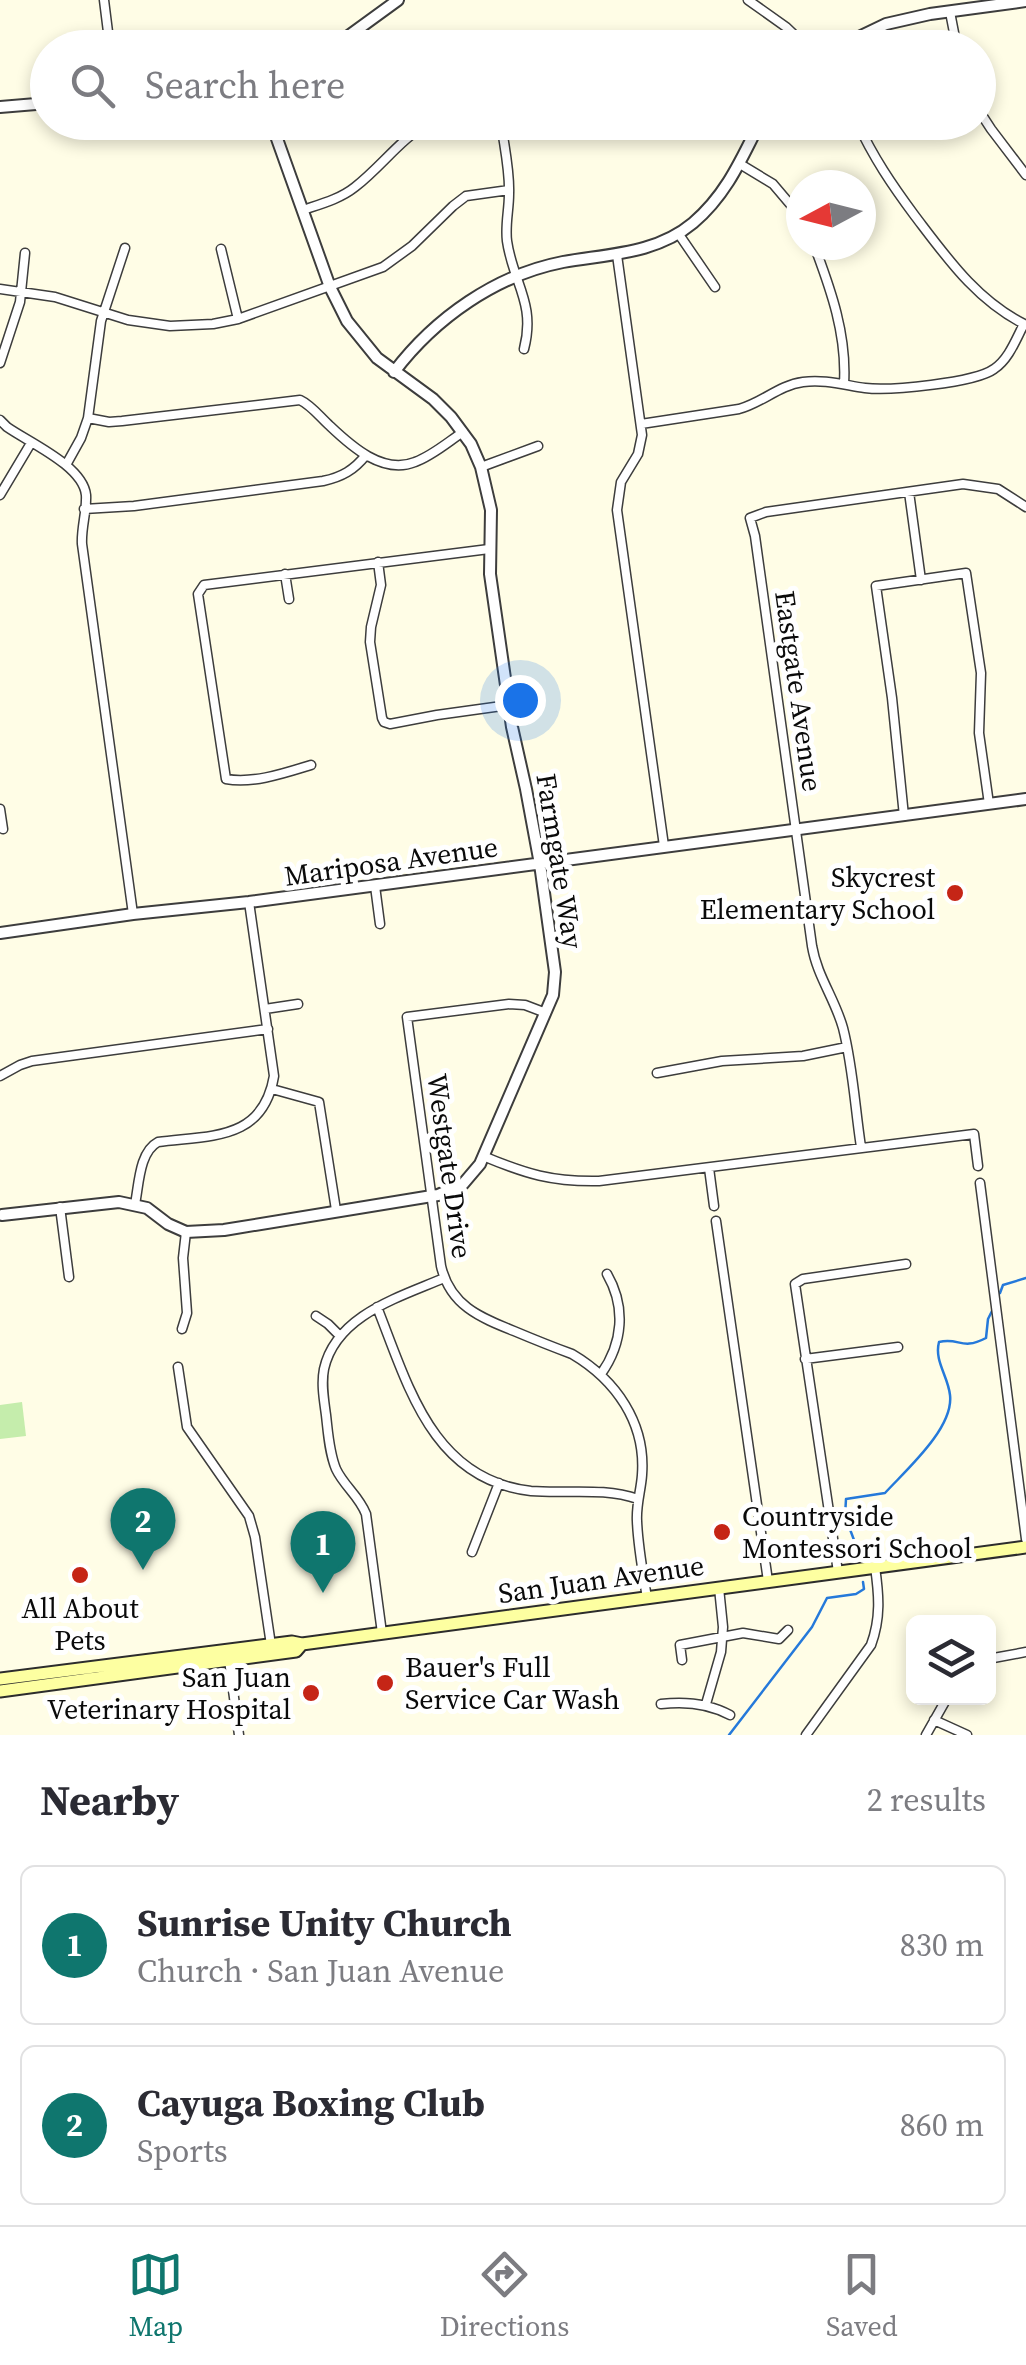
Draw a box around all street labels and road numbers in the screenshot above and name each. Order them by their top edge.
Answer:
street label: Eastgate Avenue [766,588,832,794]
street label: Farmgate Way [527,771,593,952]
street label: Mariposa Avenue [282,827,500,895]
street label: Westgate Drive [418,1071,482,1261]
street label: San Juan Avenue [496,1546,706,1612]

